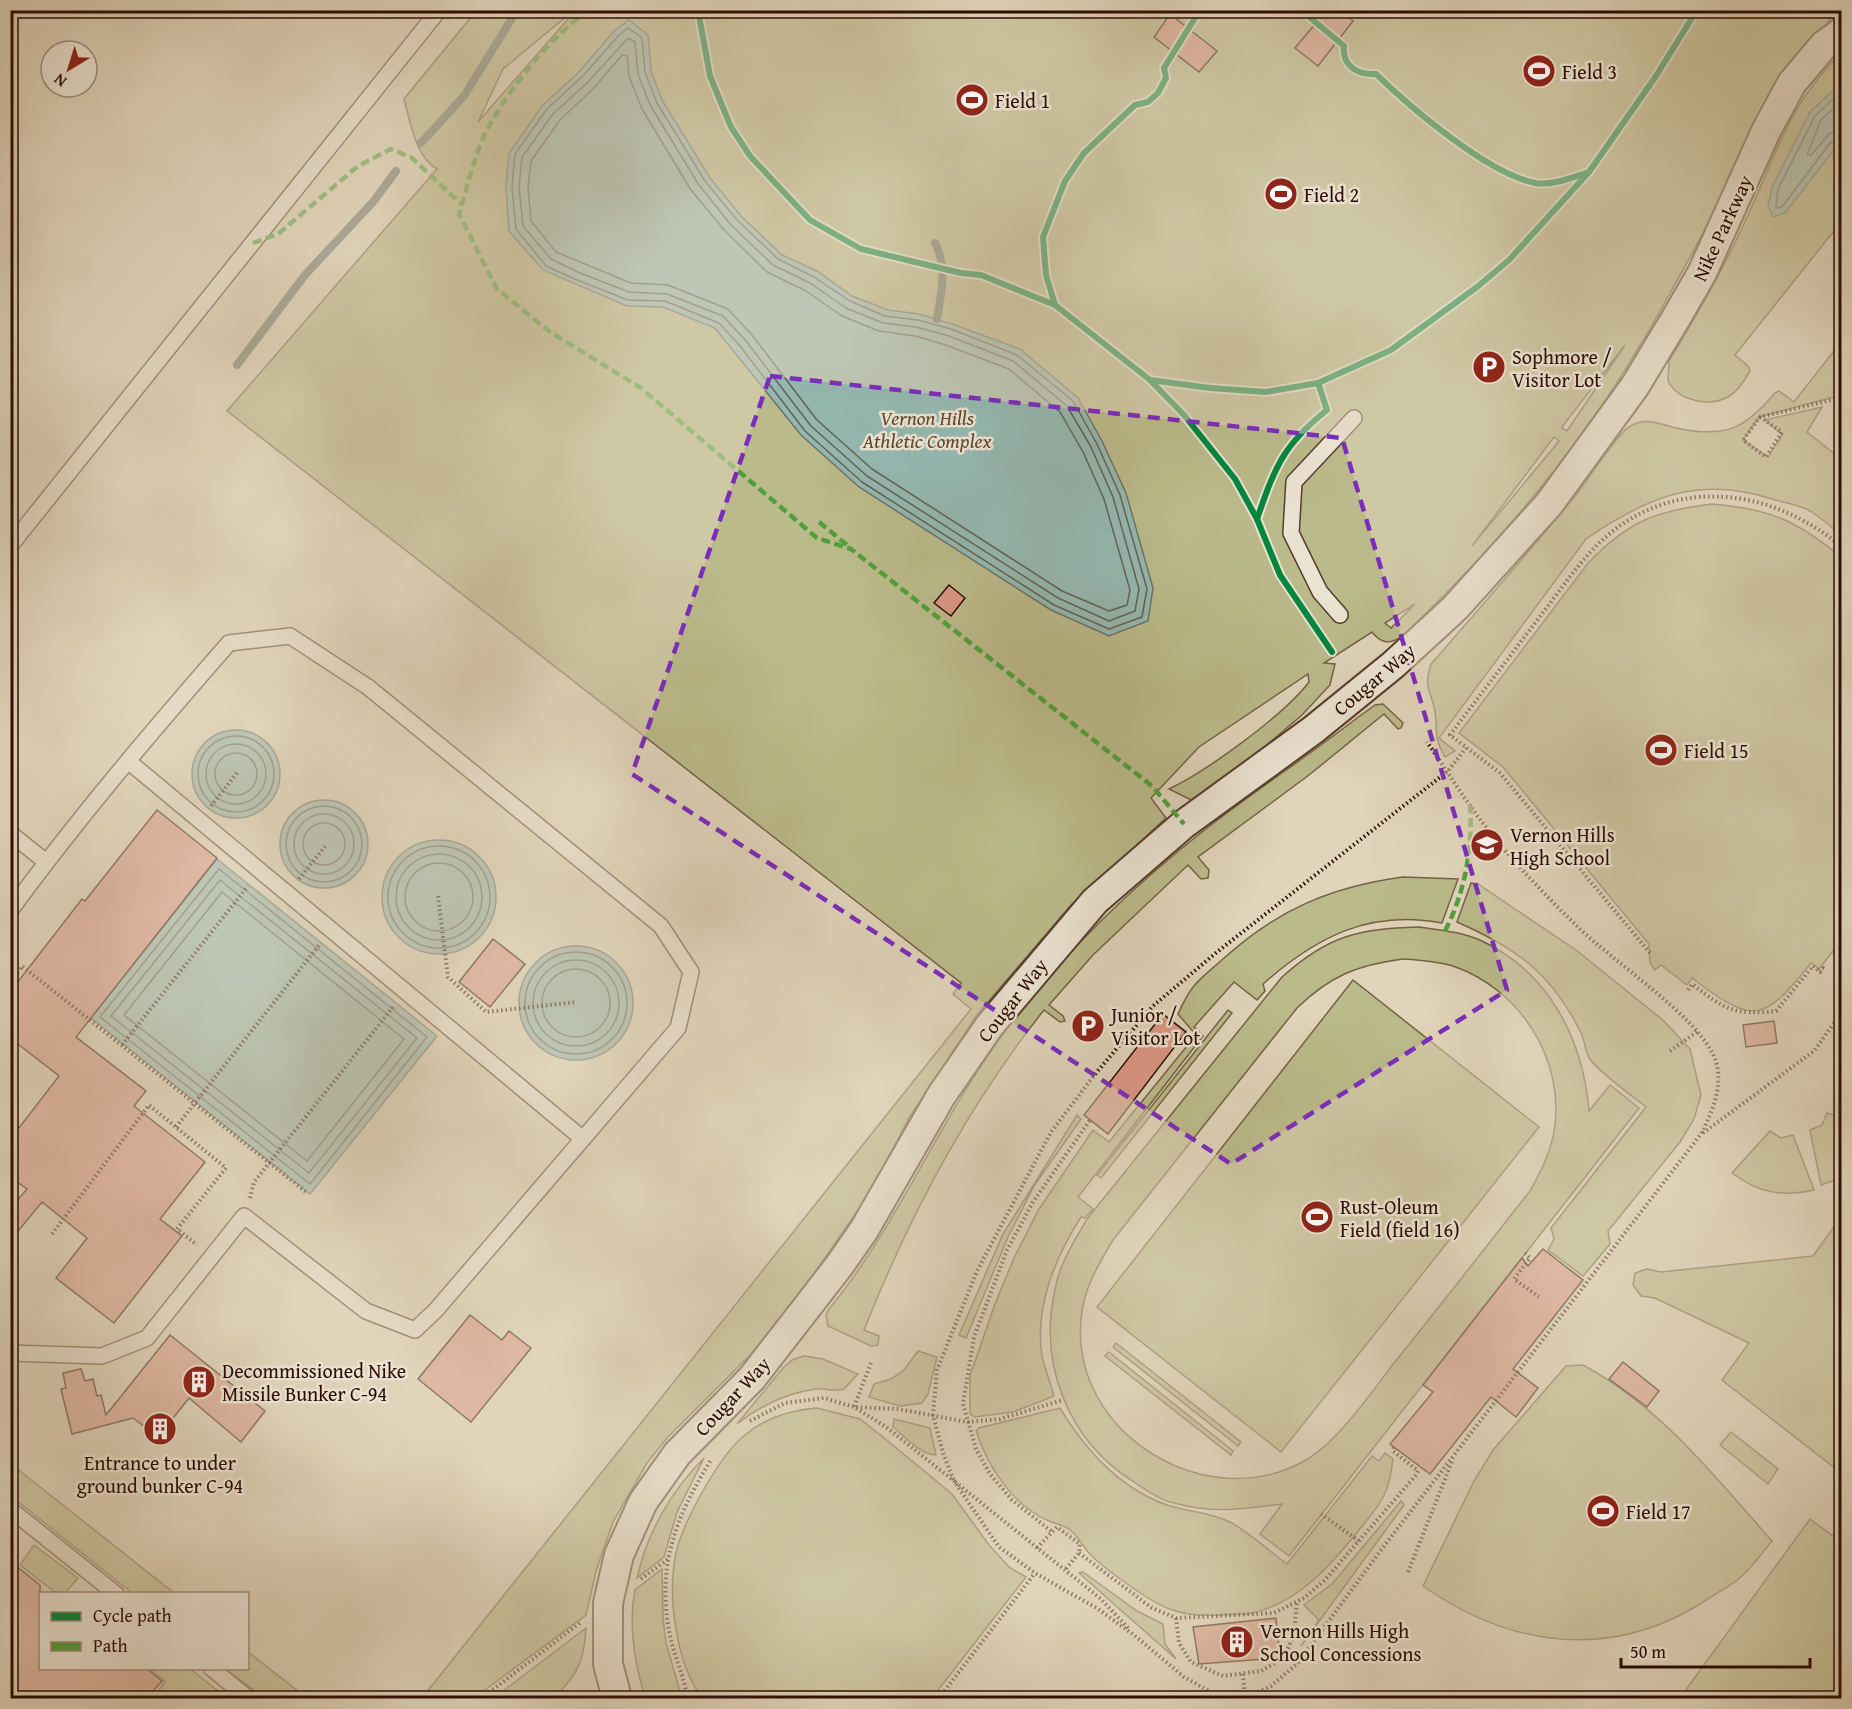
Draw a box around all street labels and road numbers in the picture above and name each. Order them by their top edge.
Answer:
street label: Nike Parkway [1685,170,1759,286]
street label: Cougar Way [1327,636,1421,722]
street label: Cougar Way [970,952,1054,1048]
street label: Cougar Way [687,1350,777,1442]

